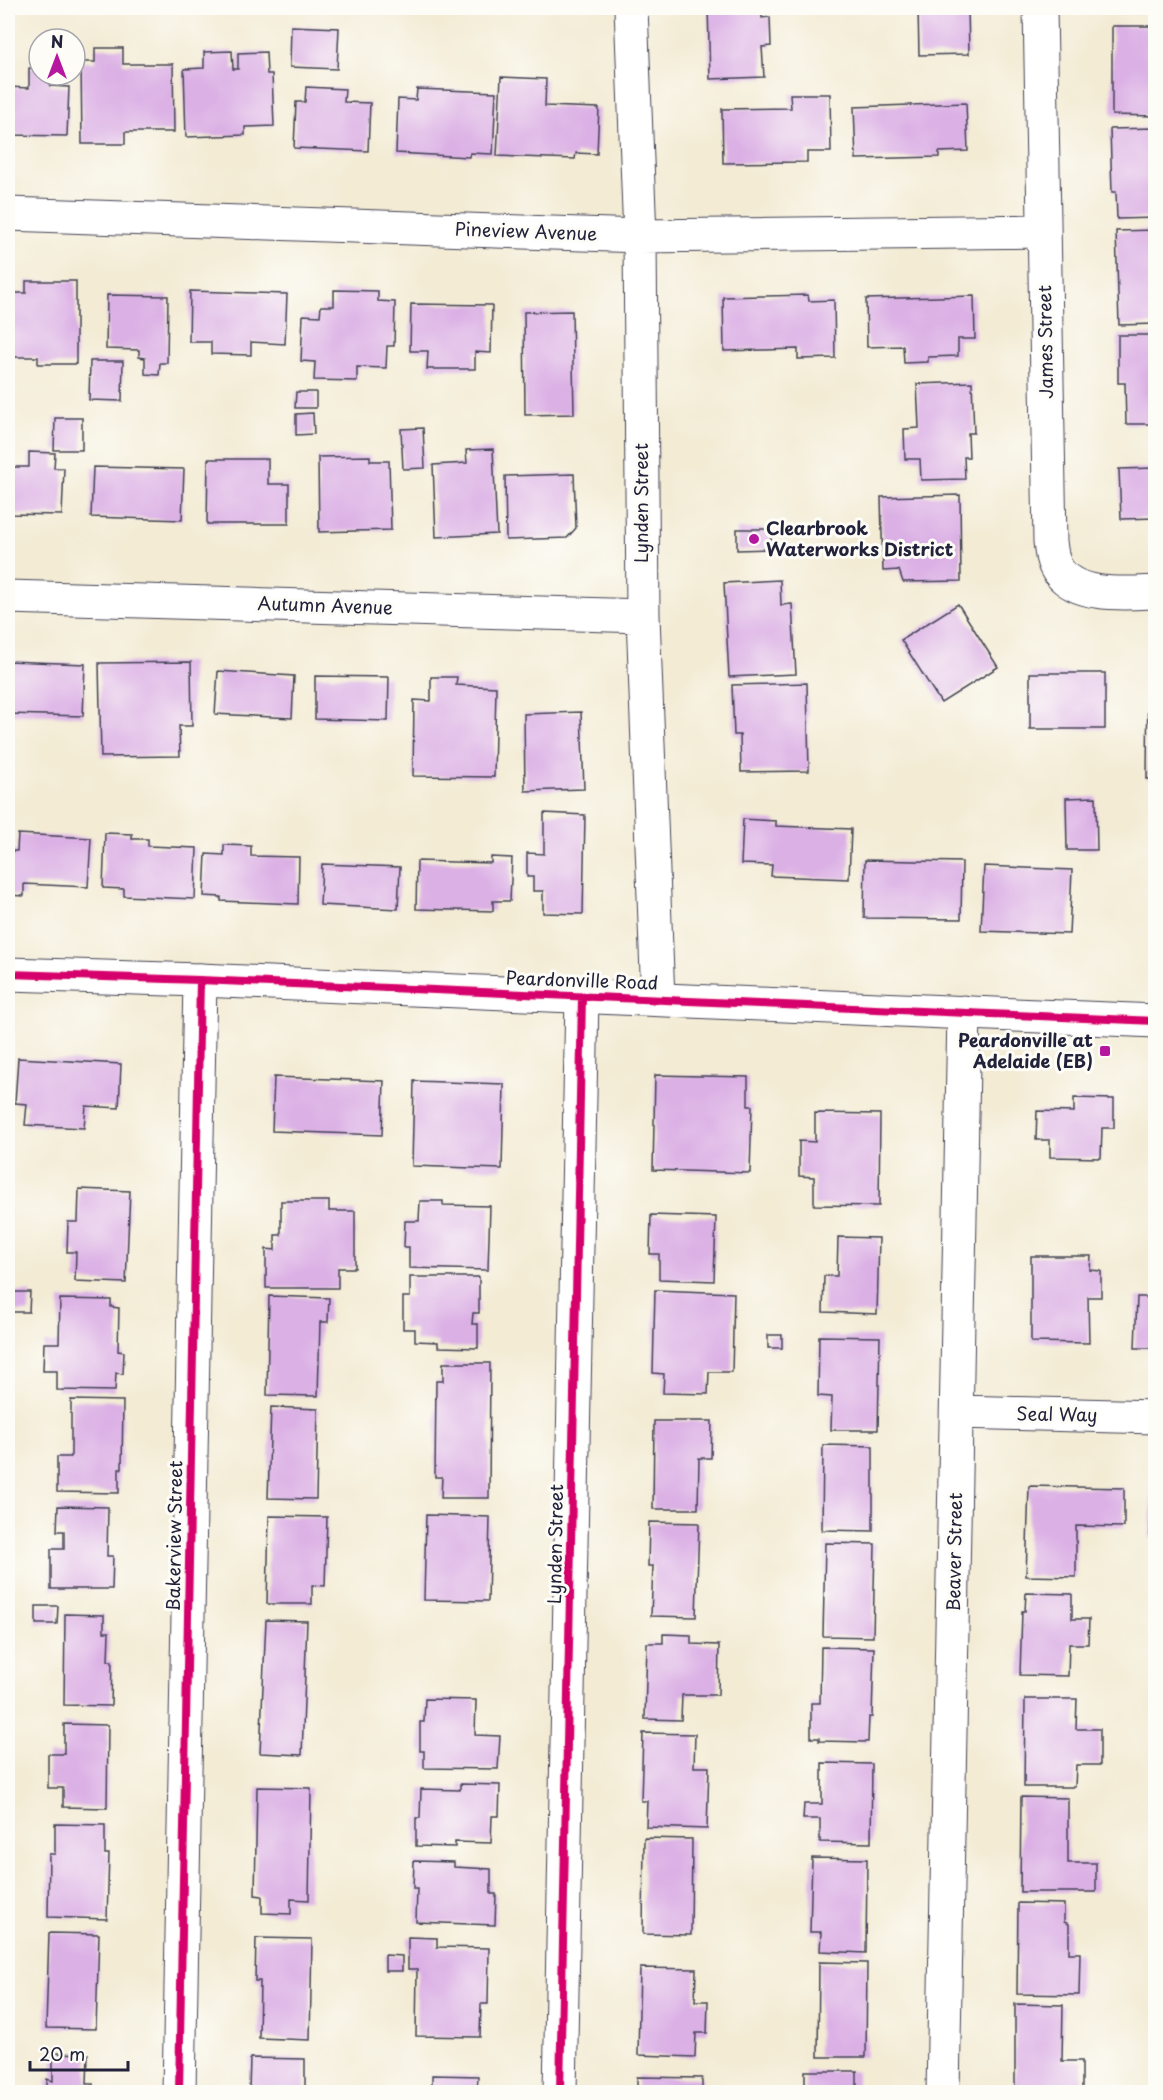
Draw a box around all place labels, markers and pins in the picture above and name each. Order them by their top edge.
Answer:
place label: Clearbrook Waterworks District [766,514,954,562]
marker: Clearbrook Waterworks District [747,532,761,546]
place label: Peardonville at Adelaide (EB) [958,1026,1093,1074]
marker: Peardonville at Adelaide (EB) [1098,1044,1112,1058]

